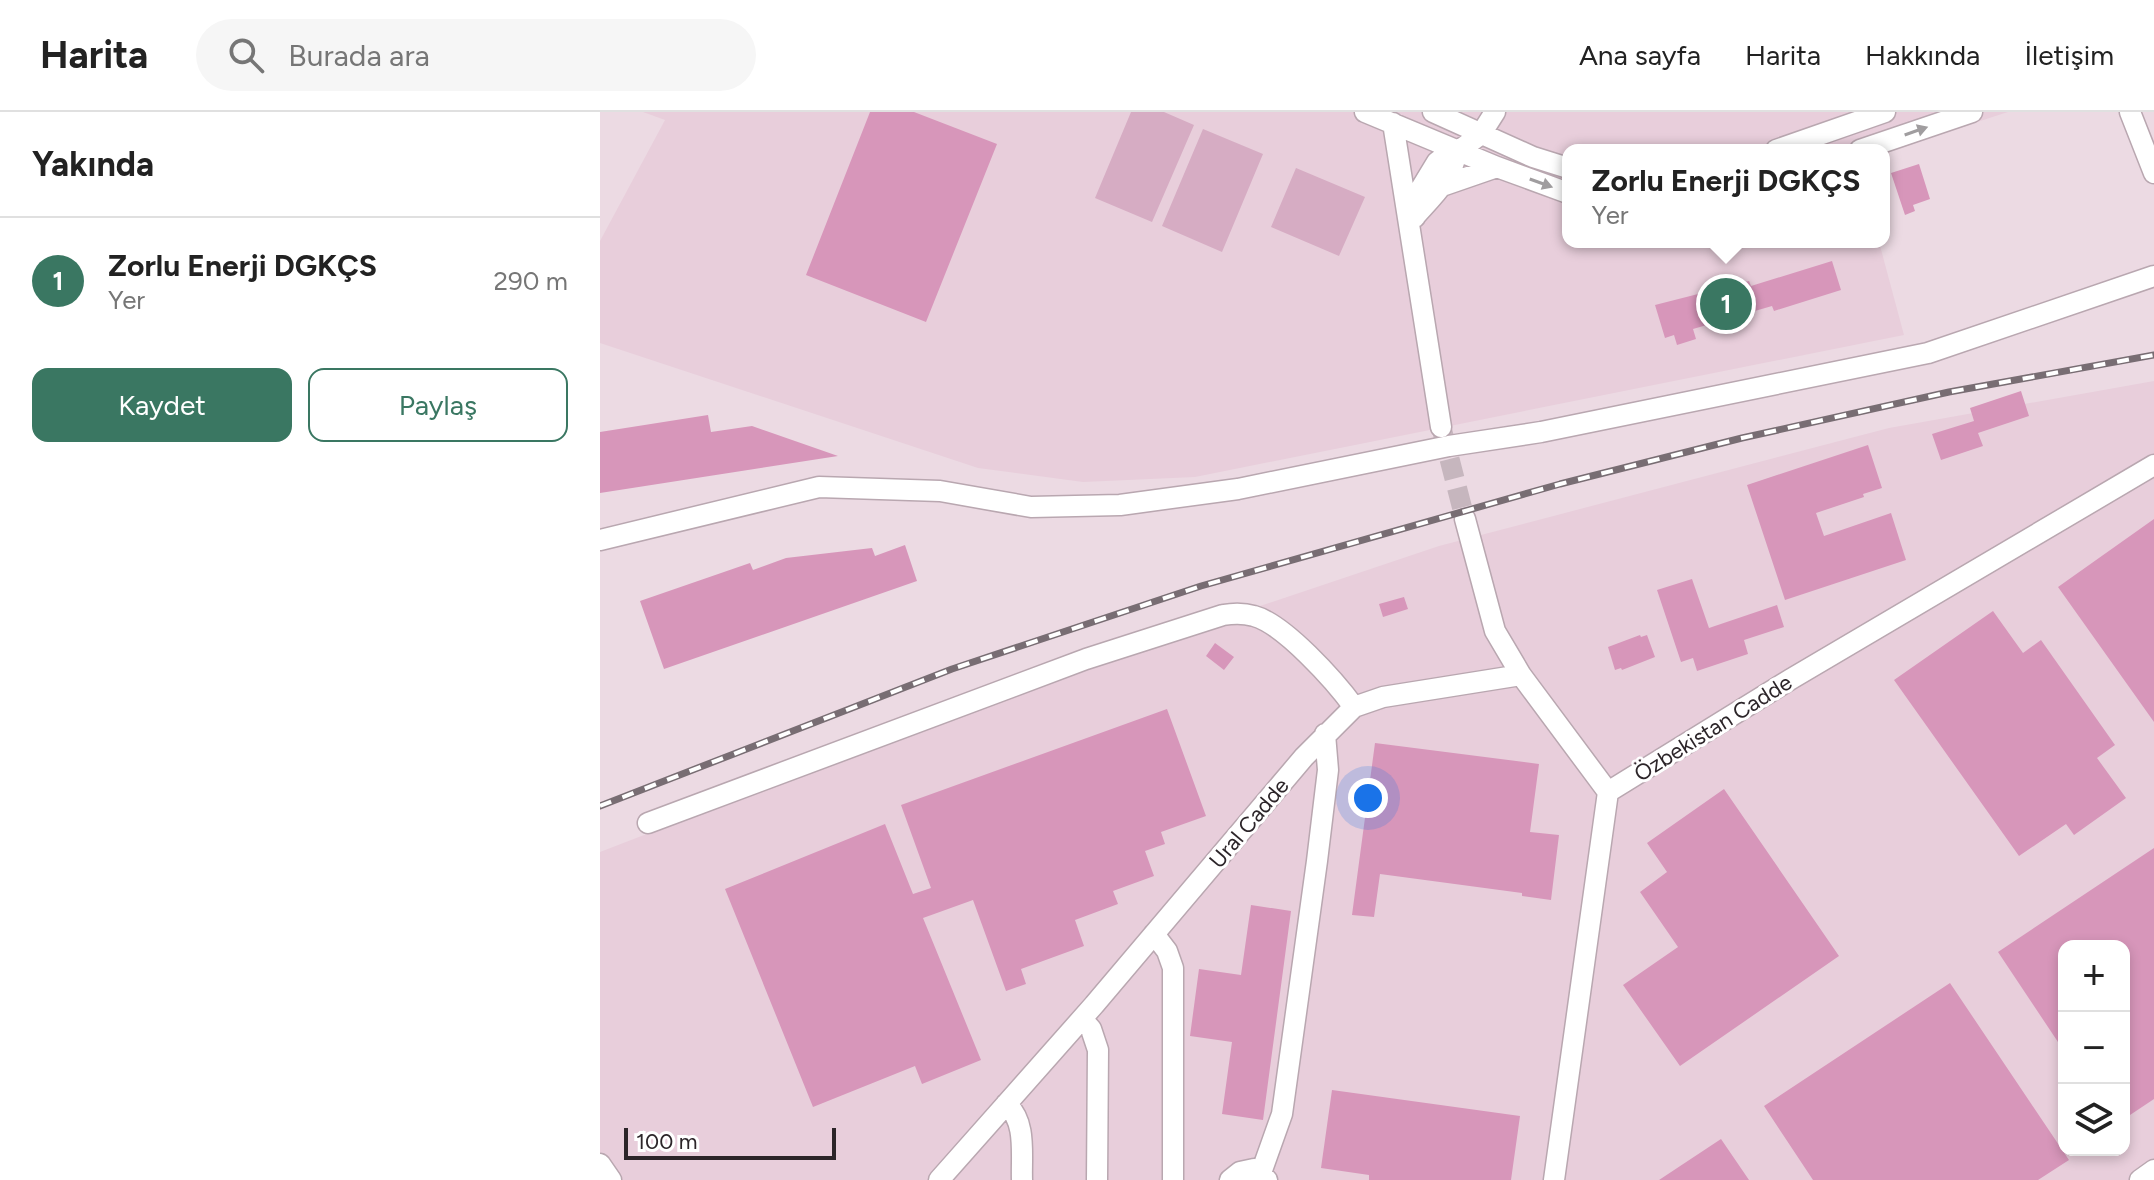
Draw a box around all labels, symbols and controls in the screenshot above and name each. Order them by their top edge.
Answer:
search box [196,19,756,91]
text: Harita [40,32,148,78]
icon: search [224,33,268,77]
text: Burada ara [288,37,430,74]
text: Ana sayfa [1579,38,1701,72]
text: Harita [1745,38,1821,72]
text: Hakkında [1865,38,1980,72]
text: İletişim [2024,38,2114,72]
one-way arrow [1904,124,1928,137]
text: Yakında [32,144,154,185]
popup [1562,144,1890,248]
text: Zorlu Enerji DGKÇS [1592,162,1860,199]
one-way arrow [1529,177,1553,190]
text: Yer [1592,199,1629,231]
text: Zorlu Enerji DGKÇS [108,247,377,284]
text: 1 [53,265,63,297]
text: 290 m [494,265,568,297]
pin: 1 [1700,274,1752,334]
text: Yer [108,284,145,316]
button: Kaydet [32,368,292,442]
button: Paylaş [308,368,568,442]
street label: Özbekistan Cadde [1629,669,1797,787]
street label: Ural Cadde [1204,772,1294,874]
your location [1348,778,1388,818]
map controls [2058,940,2130,1156]
button: + [2058,940,2130,1012]
button: − [2058,1012,2130,1084]
button: layers [2058,1084,2130,1156]
scale bar [624,1124,836,1160]
text: 100 m [636,1128,697,1155]

